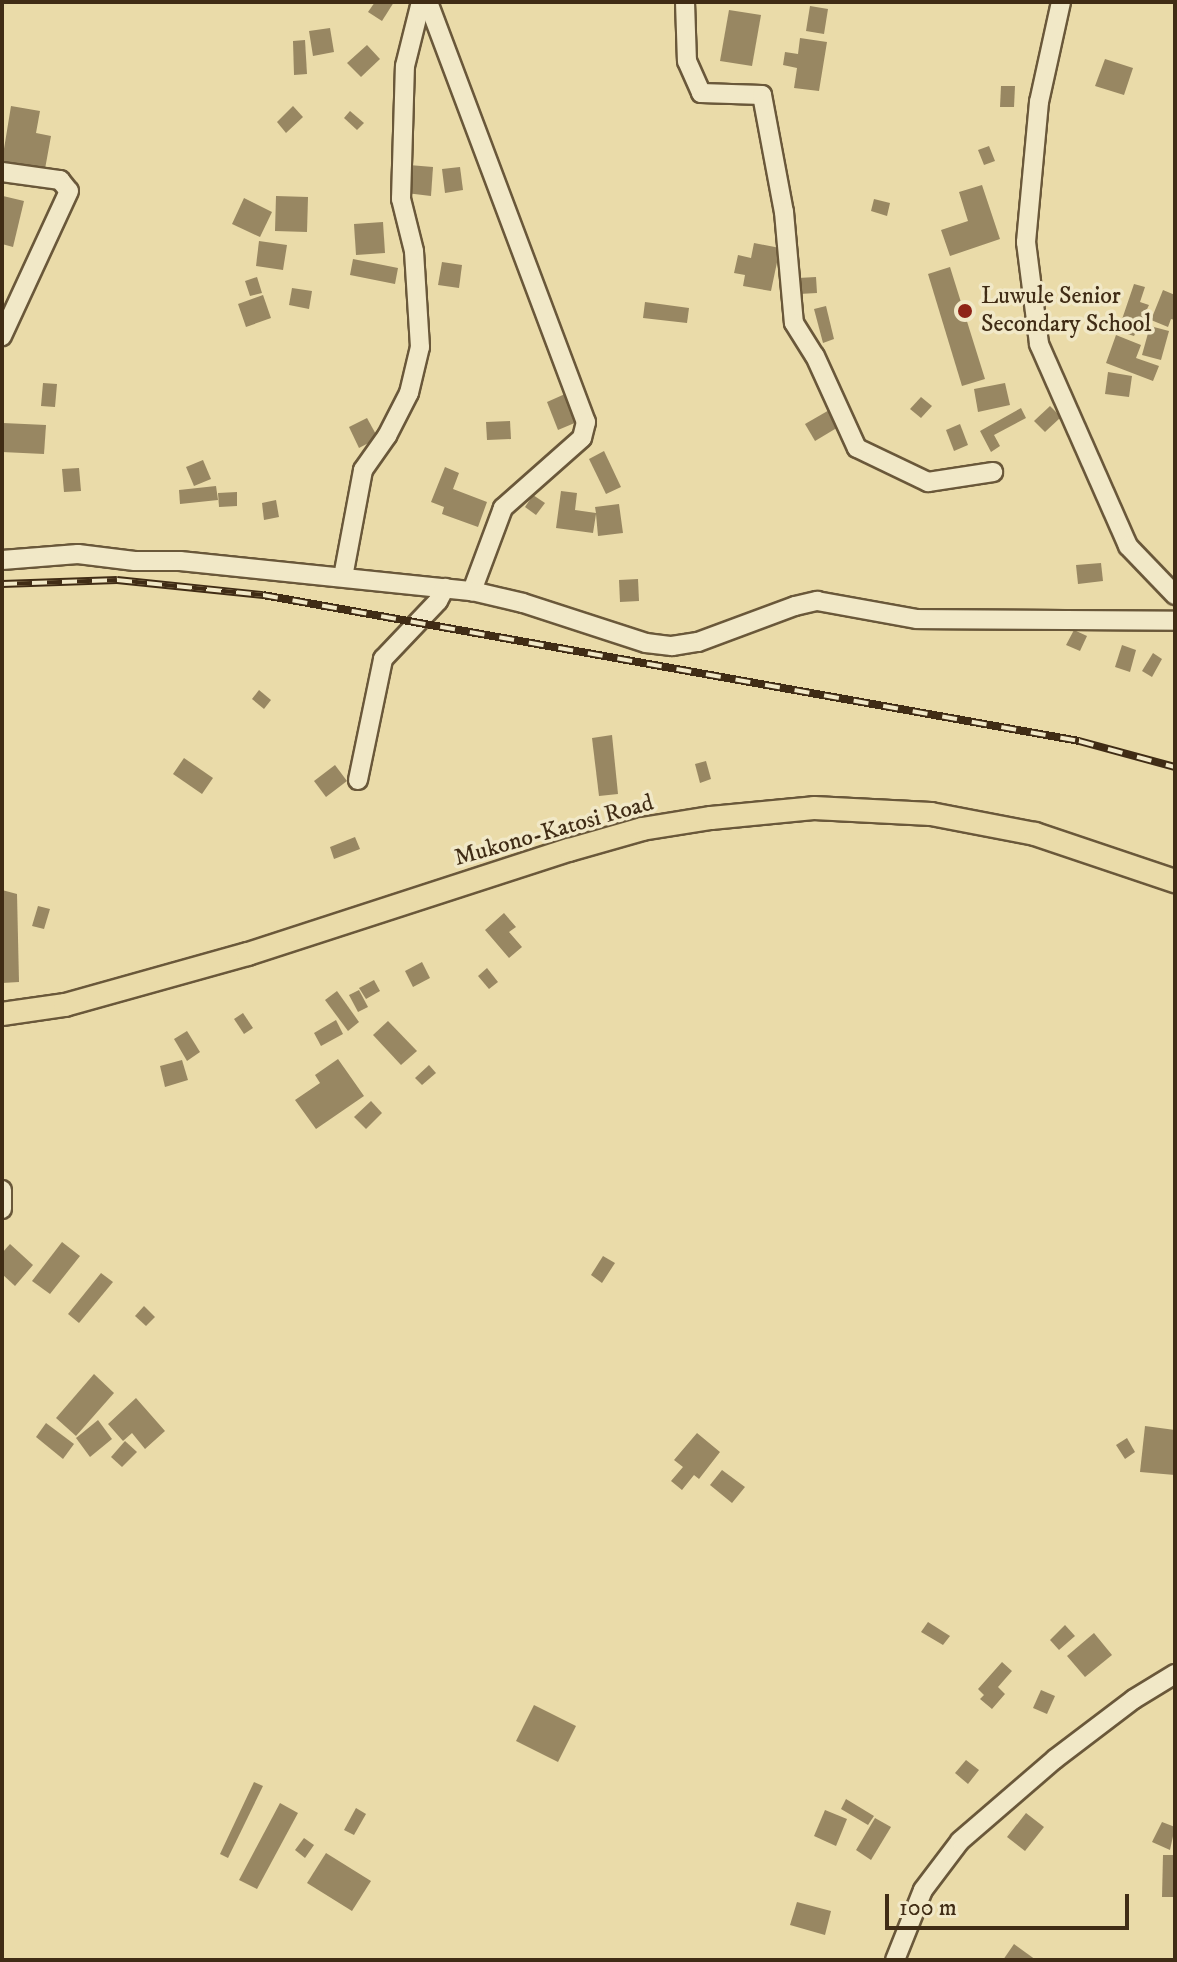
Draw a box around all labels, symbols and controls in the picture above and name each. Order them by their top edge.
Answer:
place label: Luwule Senior Secondary School [981,283,1152,339]
marker: Luwule Senior Secondary School [956,302,974,320]
street label: Mukono-Katosi Road [451,789,657,873]
scale bar [889,1878,1133,1928]
text: 100 m [899,1893,957,1923]

